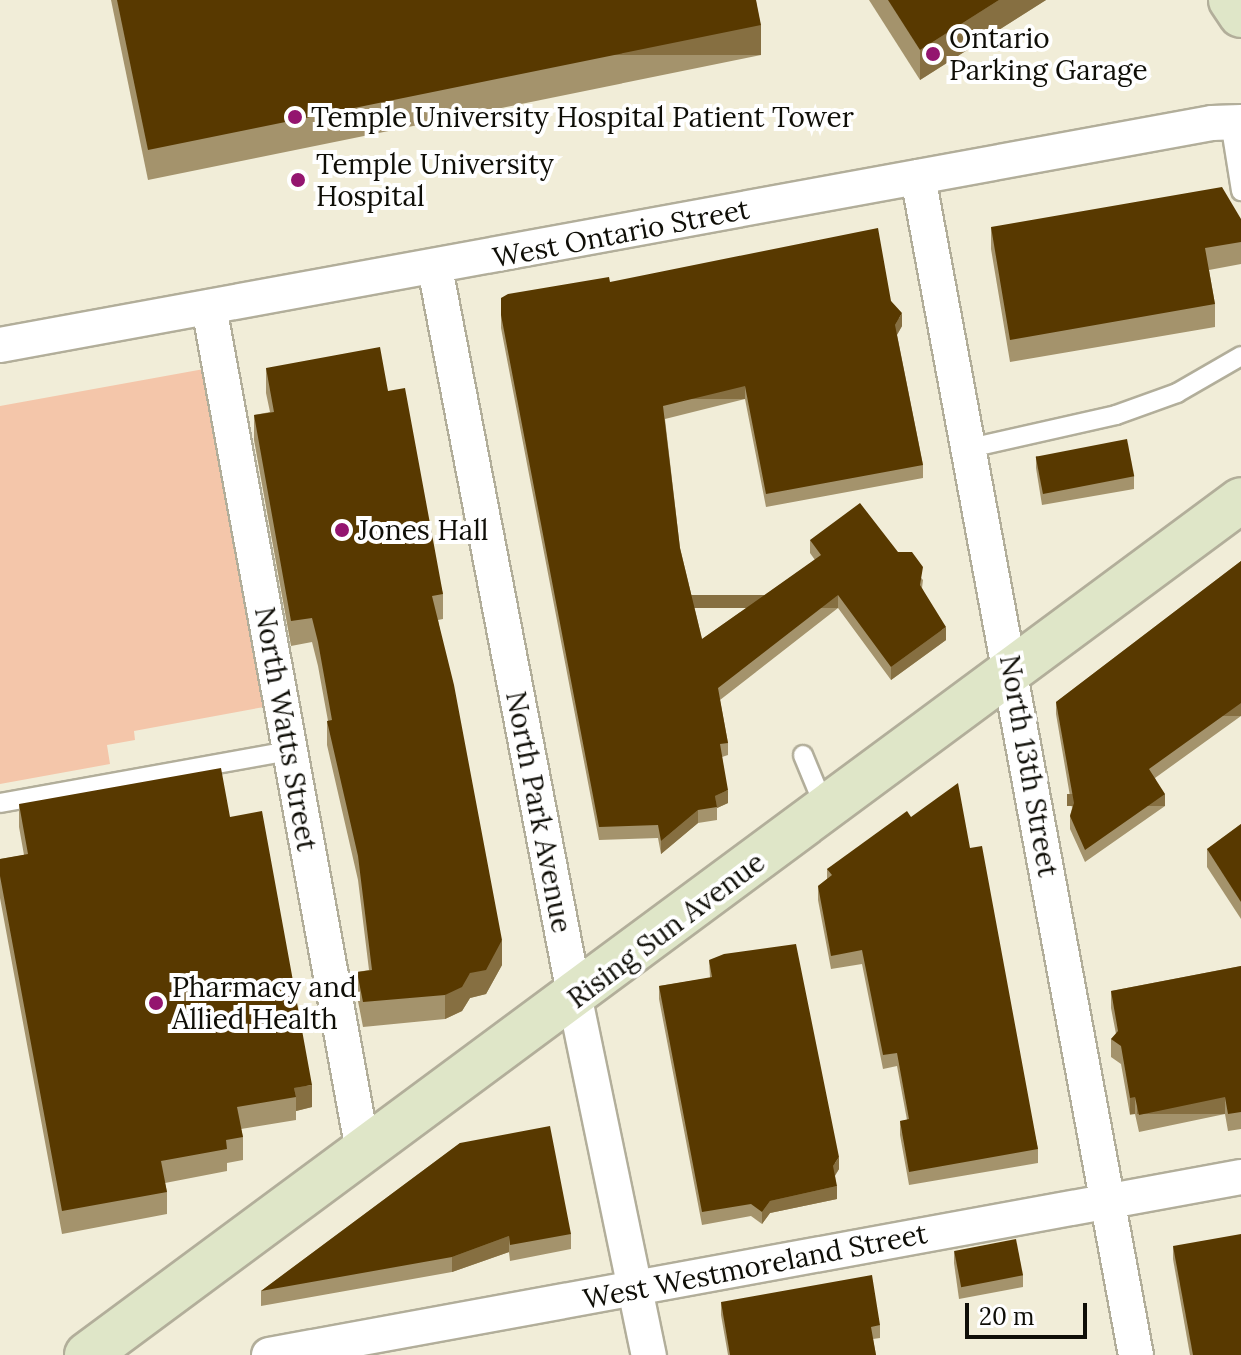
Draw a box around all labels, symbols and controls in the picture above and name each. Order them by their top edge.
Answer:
place label: Ontario Parking Garage [949,21,1148,87]
marker: Ontario Parking Garage [924,45,942,63]
place label: Temple University Hospital Patient Tower [311,100,854,134]
marker: Temple University Hospital Patient Tower [286,108,304,126]
place label: Temple University Hospital [316,147,554,213]
marker: Temple University Hospital [287,169,309,191]
street label: West Ontario Street [490,192,752,274]
place label: Jones Hall [358,513,488,547]
marker: Jones Hall [333,521,351,539]
street label: North Watts Street [248,604,324,854]
street label: North 13th Street [993,652,1065,880]
street label: North Park Avenue [499,688,579,936]
street label: Rising Sun Avenue [561,845,771,1015]
place label: Pharmacy and Allied Health [172,970,357,1036]
marker: Pharmacy and Allied Health [147,994,165,1012]
street label: West Westmoreland Street [580,1216,930,1316]
scale bar [969,1287,1091,1337]
text: 20 m [979,1301,1035,1332]

